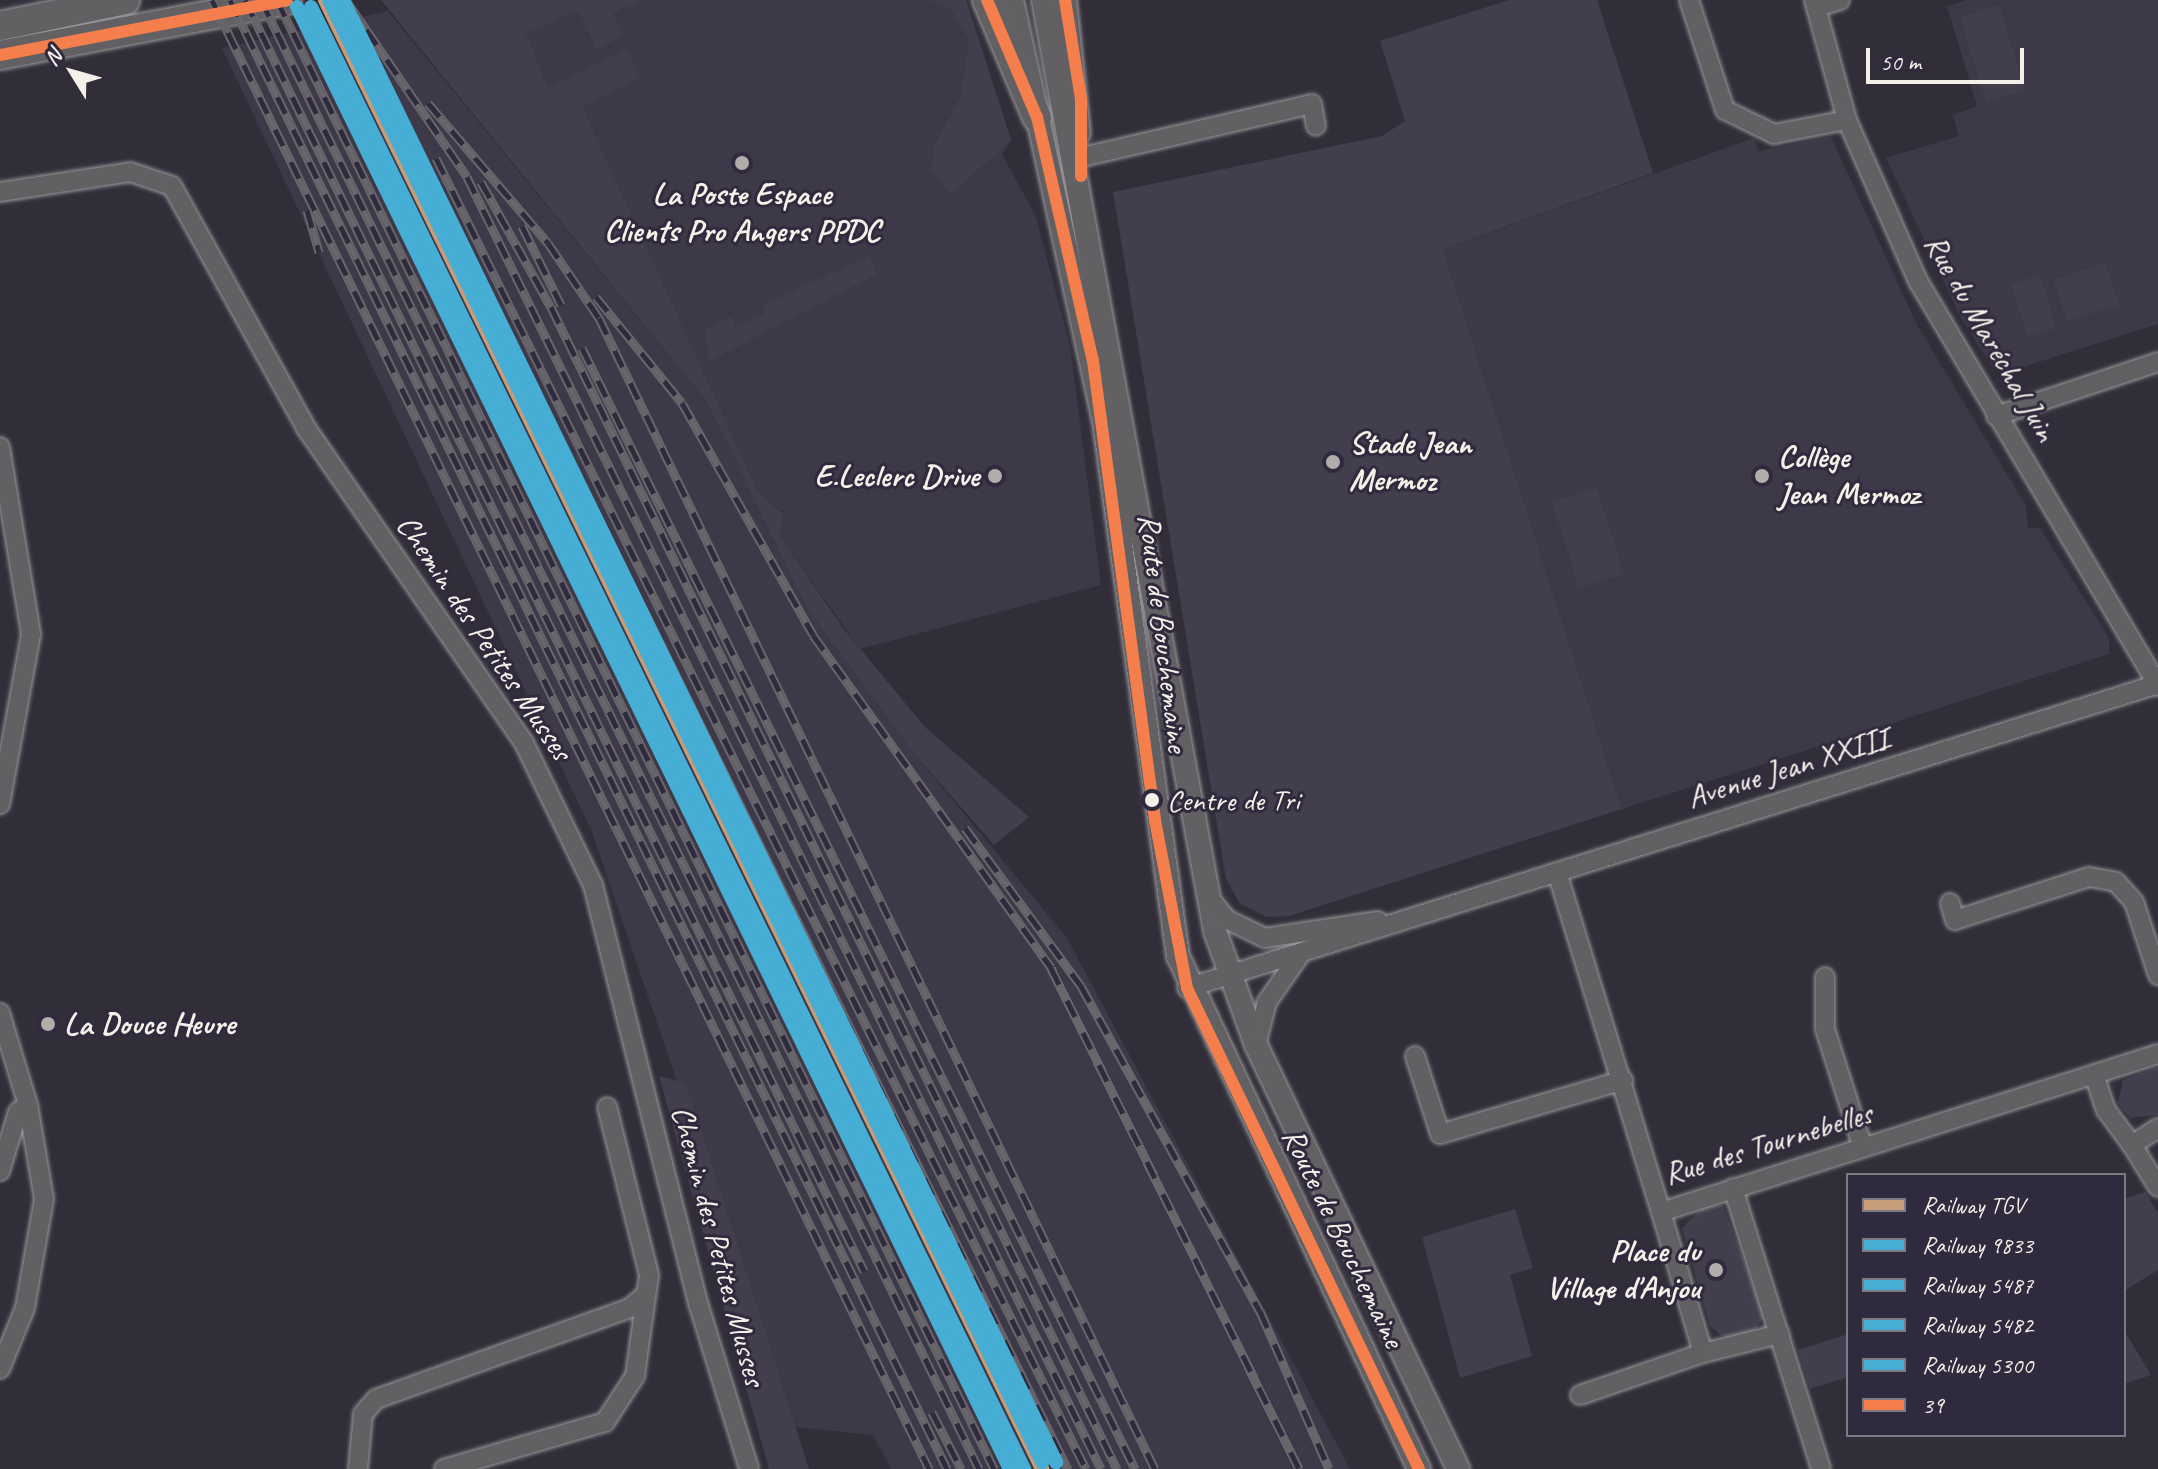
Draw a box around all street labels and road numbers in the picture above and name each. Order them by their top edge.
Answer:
street label: Rue du Maréchal Juin [1916,228,2064,448]
street label: Chemin des Petites Musses [387,508,581,768]
street label: Route de Bouchemaine [1129,512,1197,754]
street label: Avenue Jean XXIII [1683,719,1893,817]
street label: Rue des Tournebelles [1659,1094,1877,1194]
street label: Chemin des Petites Musses [662,1102,774,1390]
street label: Route de Bouchemaine [1274,1123,1412,1353]

